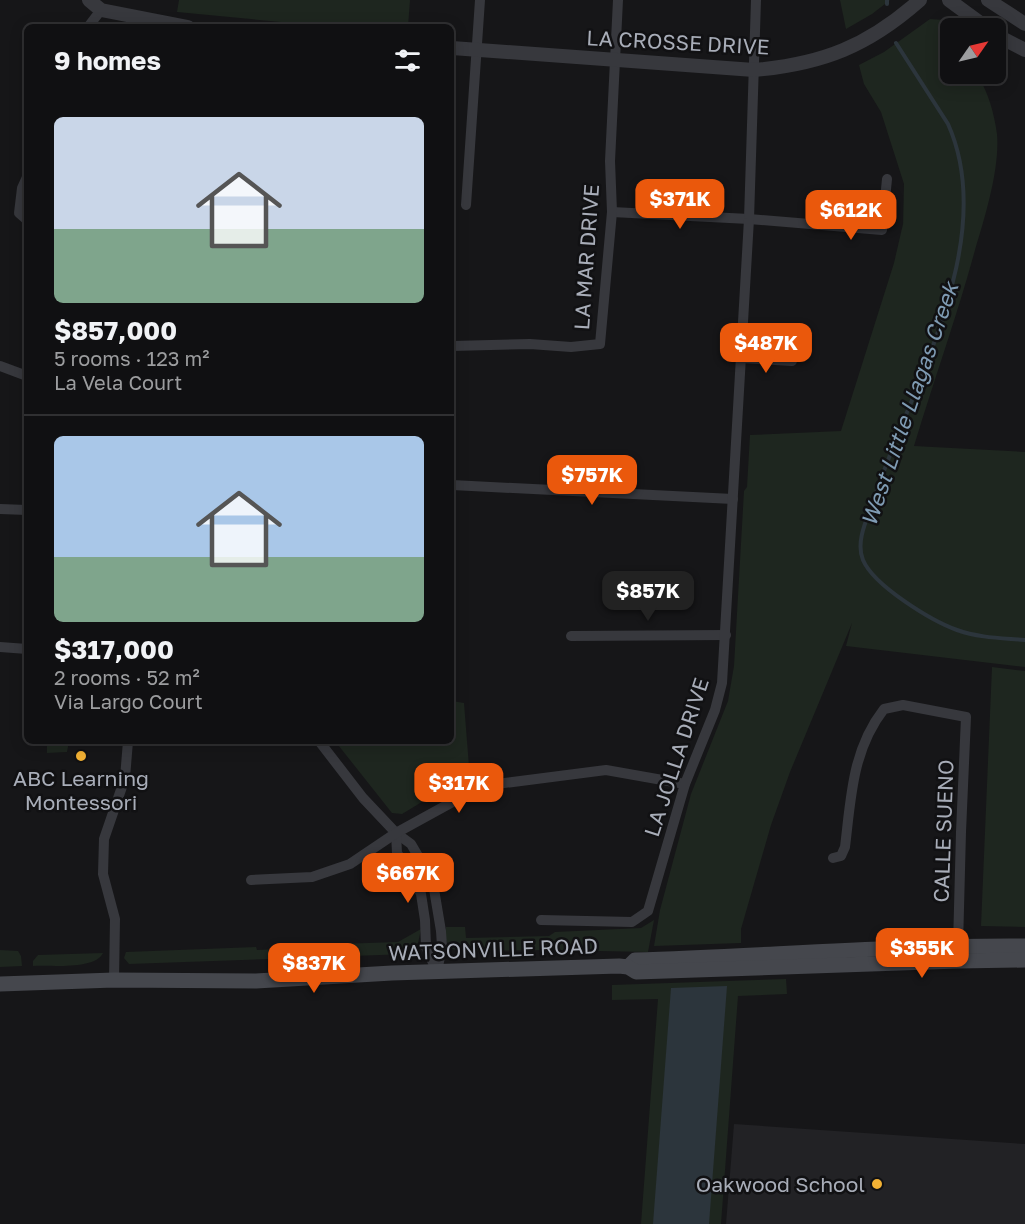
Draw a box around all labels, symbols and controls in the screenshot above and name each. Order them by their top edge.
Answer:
north arrow [940,18,1006,84]
map controls [940,18,1006,84]
street label: LA CROSSE DRIVE [586,24,770,60]
icon: filters [391,44,424,77]
text: 9 homes [54,45,161,76]
icon: home [185,156,293,264]
pin: $371K [638,179,722,230]
street label: LA MAR DRIVE [568,183,604,331]
text: $371K [649,186,711,210]
pin: $612K [809,190,893,241]
text: $612K [819,197,883,221]
water label: West Little Llagas Creek [855,276,964,529]
text: $857,000 [54,315,177,346]
pin: $487K [724,323,808,374]
text: $487K [734,330,798,354]
text: 5 rooms · 123 m² [54,346,209,370]
text: La Vela Court [54,370,182,394]
pin: $757K [550,455,634,506]
text: $757K [561,462,623,486]
icon: home [185,475,293,583]
pin: $857K [606,571,690,622]
text: $857K [616,578,680,602]
text: $317,000 [54,634,174,665]
text: 2 rooms · 52 m² [54,665,200,689]
street label: LA JOLLA DRIVE [638,674,714,840]
text: Via Largo Court [54,689,203,713]
marker: ABC Learning Montessori [74,749,88,763]
street label: CALLE SUENO [928,759,958,903]
pin: $317K [417,763,501,814]
place label: ABC Learning Montessori [13,765,149,815]
text: $317K [428,770,490,794]
pin: $667K [366,853,450,904]
text: $667K [376,860,440,884]
pin: $355K [880,928,964,979]
street label: WATSONVILLE ROAD [388,932,598,966]
text: $355K [890,935,954,959]
pin: $837K [272,943,356,994]
text: $837K [282,950,346,974]
place label: Oakwood School [696,1171,865,1197]
marker: Oakwood School [870,1177,884,1191]

